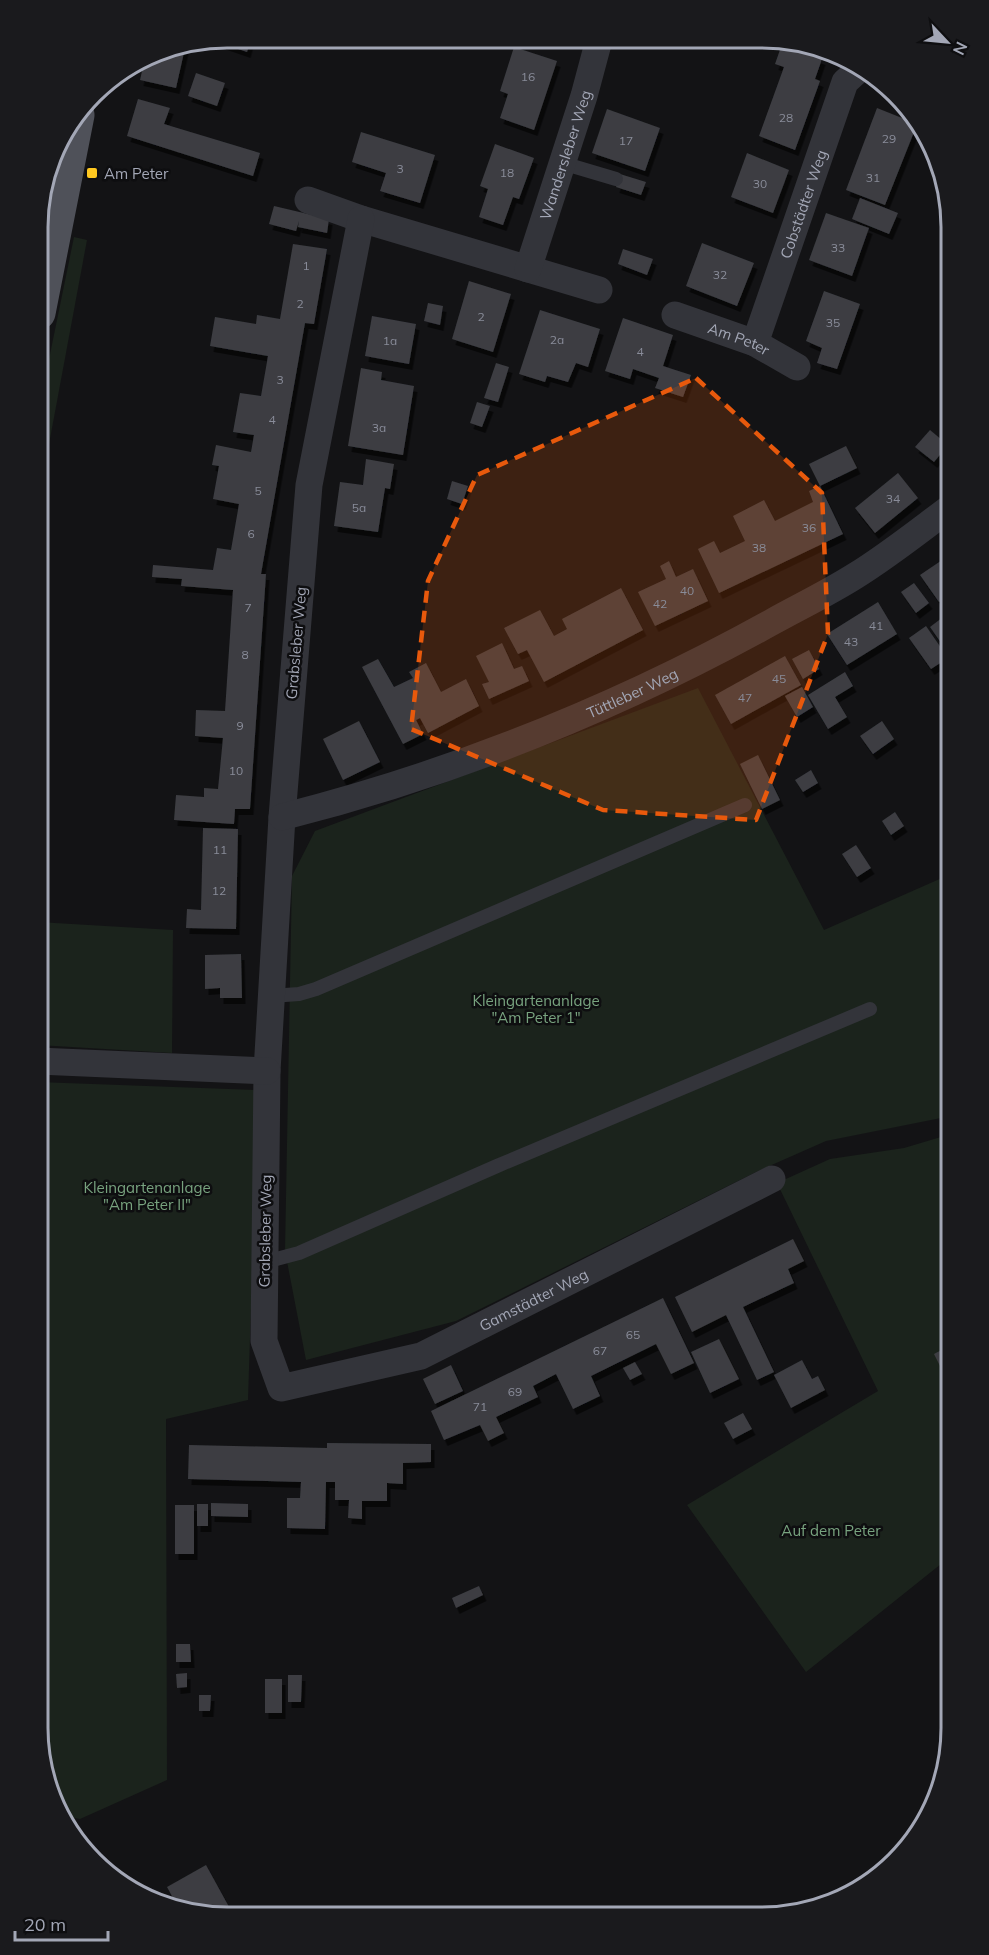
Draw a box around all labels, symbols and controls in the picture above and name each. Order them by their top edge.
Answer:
north arrow [917,12,977,72]
text: N [949,39,972,58]
house number: 16 [521,69,535,84]
street label: Wandersleber Weg [535,88,595,222]
house number: 28 [779,110,793,125]
house number: 29 [882,131,896,146]
house number: 17 [619,133,633,148]
street label: Cobstädter Weg [775,147,830,261]
house number: 3 [396,161,404,176]
place label: Am Peter [104,164,169,183]
house number: 18 [500,165,514,180]
marker: Am Peter [85,166,99,180]
house number: 31 [866,170,880,185]
house number: 30 [753,176,767,191]
house number: 33 [831,240,845,255]
house number: 1 [302,258,310,273]
house number: 32 [713,267,727,282]
house number: 2 [296,296,304,311]
house number: 2 [477,309,485,324]
house number: 35 [826,315,840,330]
street label: Am Peter [706,318,774,359]
house number: 2a [550,332,564,347]
house number: 1a [383,333,397,348]
house number: 4 [636,344,644,359]
house number: 3 [276,372,284,387]
house number: 4 [268,412,276,427]
house number: 3a [372,420,386,435]
house number: 5 [254,483,262,498]
house number: 34 [886,491,900,506]
house number: 5a [352,500,366,515]
house number: 36 [802,520,816,535]
house number: 6 [247,526,255,541]
house number: 38 [752,540,766,555]
house number: 40 [680,583,694,598]
street label: Grabsleber Weg [282,586,310,700]
house number: 42 [653,596,667,611]
house number: 7 [244,600,252,615]
house number: 41 [869,618,883,633]
house number: 43 [844,634,858,649]
house number: 8 [241,647,249,662]
street label: Tüttleber Weg [584,663,681,722]
house number: 45 [772,671,786,686]
house number: 47 [738,690,752,705]
house number: 9 [236,718,244,733]
house number: 10 [229,763,243,778]
house number: 11 [213,842,227,857]
house number: 12 [212,883,226,898]
park label: Kleingartenanlage "Am Peter 1" [472,991,600,1027]
street label: Grabsleber Weg [255,1174,275,1288]
park label: Kleingartenanlage "Am Peter II" [83,1178,211,1214]
street label: Gamstädter Weg [476,1264,591,1335]
house number: 65 [626,1327,640,1342]
house number: 67 [593,1343,607,1358]
house number: 69 [508,1384,522,1399]
house number: 71 [473,1399,487,1414]
park label: Auf dem Peter [781,1521,881,1540]
scale bar [15,1904,108,1942]
text: 20 m [24,1913,66,1936]

